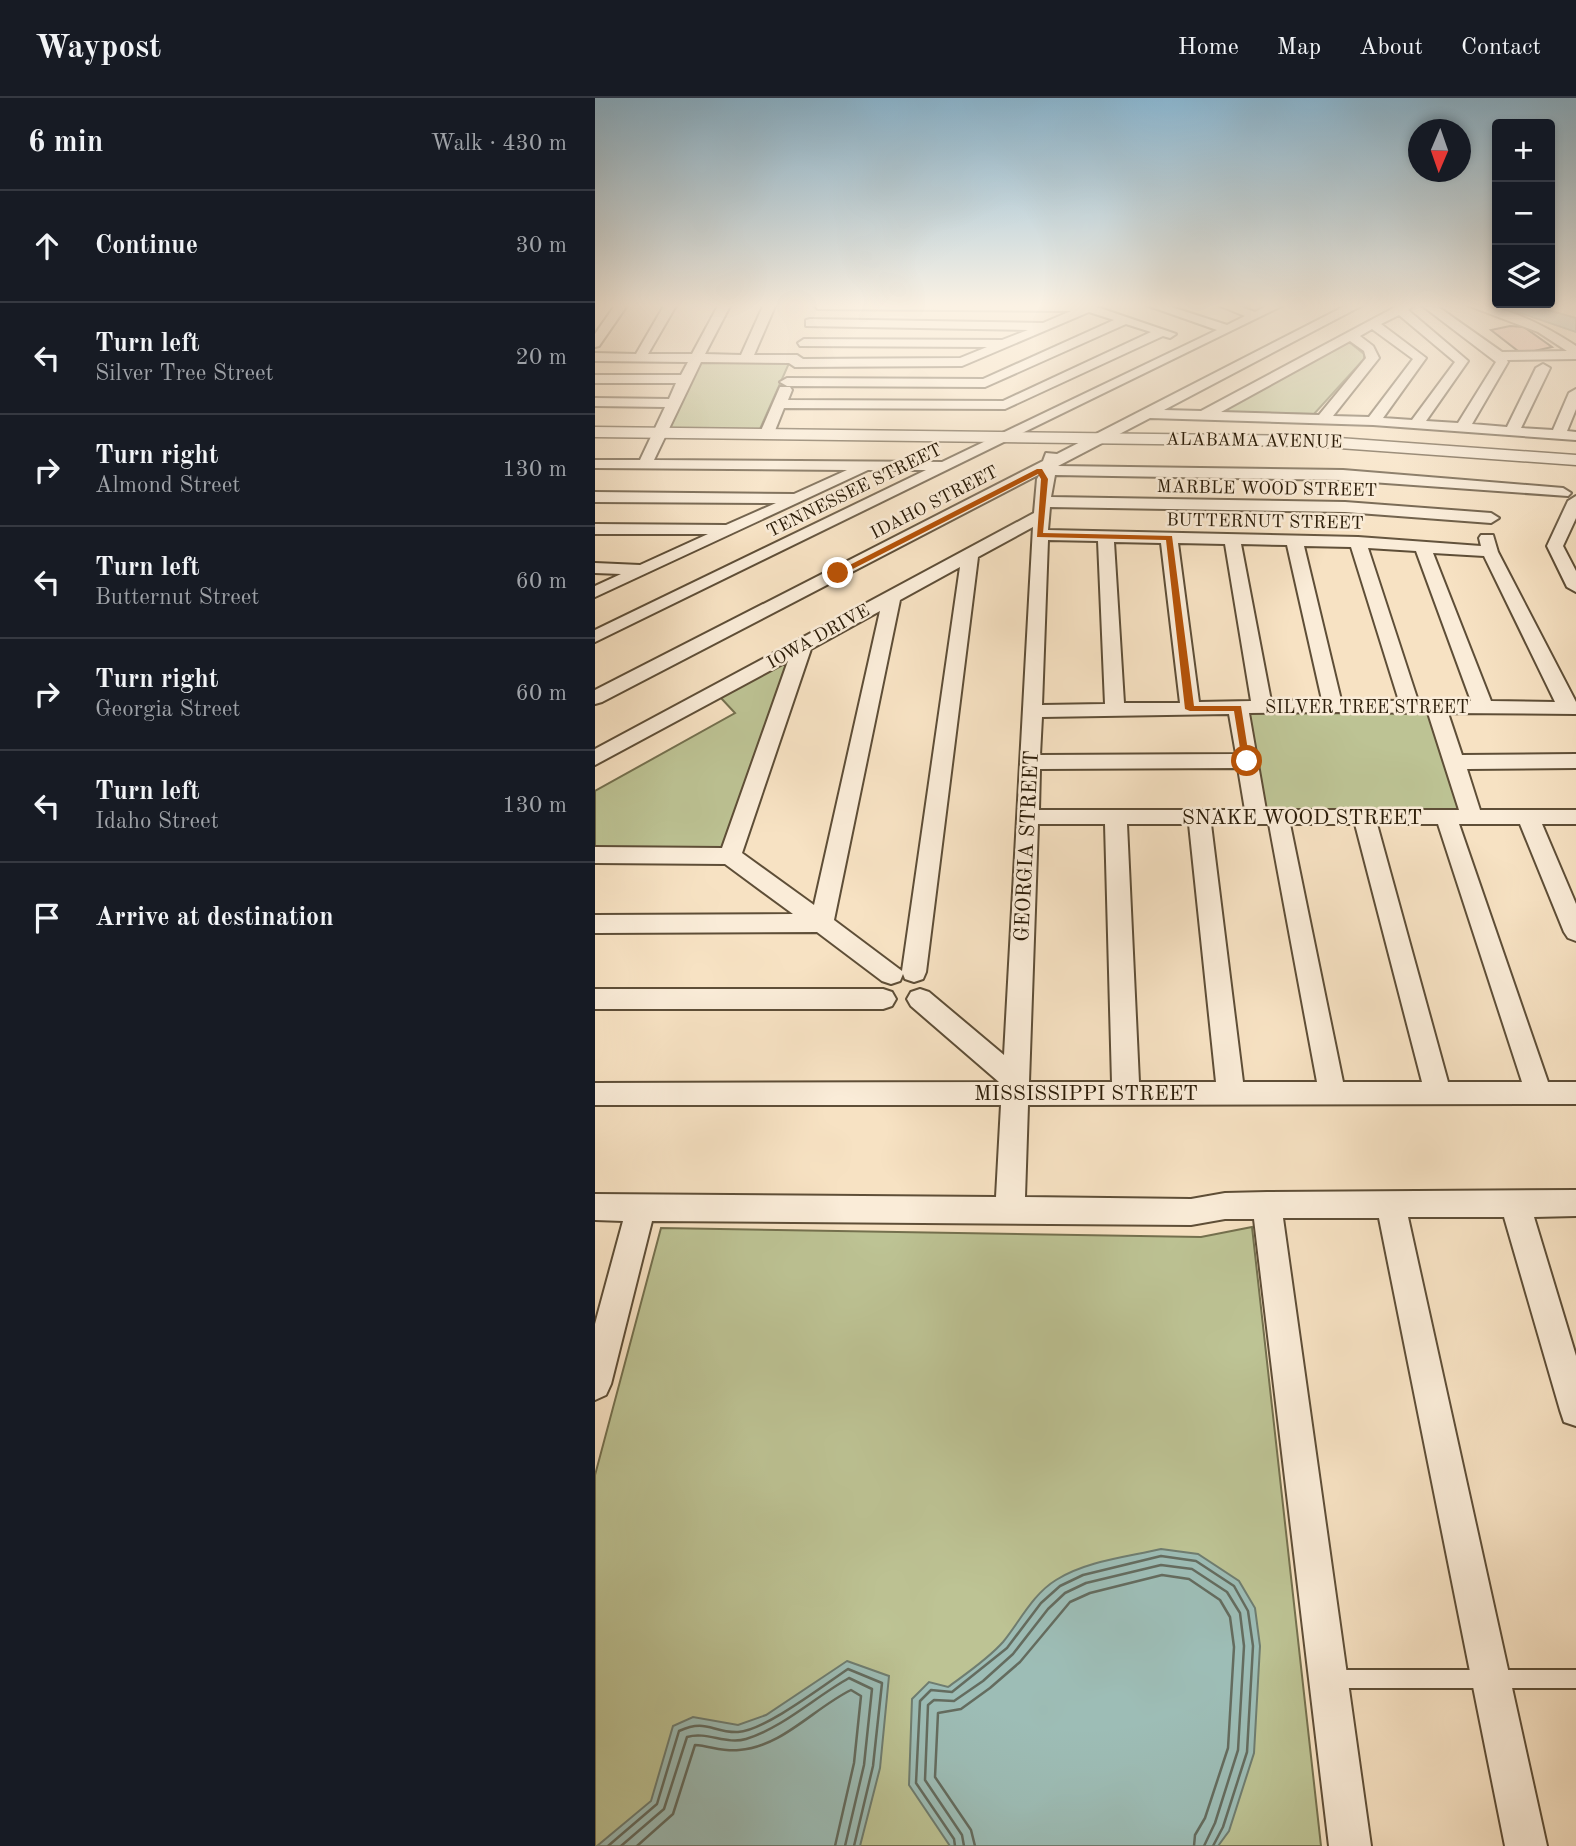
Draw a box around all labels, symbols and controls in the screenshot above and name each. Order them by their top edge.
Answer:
text: Waypost [35,32,161,65]
text: Home [1178,36,1239,60]
text: Map [1277,36,1321,60]
text: About [1359,36,1423,60]
text: Contact [1461,36,1541,60]
north arrow [1408,119,1471,182]
map controls [1492,119,1555,308]
button: + [1492,119,1555,182]
text: 6 min [28,128,103,158]
text: Walk · 430 m [431,132,567,155]
button: − [1492,182,1555,245]
icon: ahead [28,227,66,265]
text: Continue [95,233,198,259]
text: 30 m [516,234,567,257]
button: layers [1492,245,1555,308]
text: Turn left [95,331,200,357]
icon: left [28,339,66,377]
text: 20 m [516,346,567,369]
text: Silver Tree Street [95,362,274,385]
street label: ALABAMA AVENUE [1166,430,1342,452]
street label: TENNESSEE STREET [764,441,945,541]
text: Turn right [95,443,218,469]
icon: right [28,451,66,489]
text: 130 m [502,458,567,481]
street label: IDAHO STREET [868,463,1001,543]
text: Almond Street [95,474,240,497]
street label: MARBLE WOOD STREET [1157,478,1377,500]
street label: BUTTERNUT STREET [1166,511,1364,533]
text: Turn left [95,555,200,581]
route end [822,557,853,588]
icon: left [28,563,66,601]
text: 60 m [516,570,567,593]
text: Butternut Street [95,586,259,609]
street label: IOWA DRIVE [764,601,873,672]
text: Turn right [95,667,218,693]
icon: right [28,675,66,713]
text: 60 m [516,682,567,705]
text: Georgia Street [95,698,240,721]
street label: SILVER TREE STREET [1265,699,1469,717]
route start [1231,745,1262,776]
street label: GEORGIA STREET [1012,750,1043,942]
text: Turn left [95,779,200,805]
icon: left [28,787,66,825]
text: 130 m [502,794,567,817]
street label: SNAKE WOOD STREET [1182,808,1422,829]
text: Idaho Street [95,810,219,833]
icon: arrive [28,899,66,937]
text: Arrive at destination [95,905,334,931]
street label: MISSISSIPPI STREET [974,1084,1198,1105]

